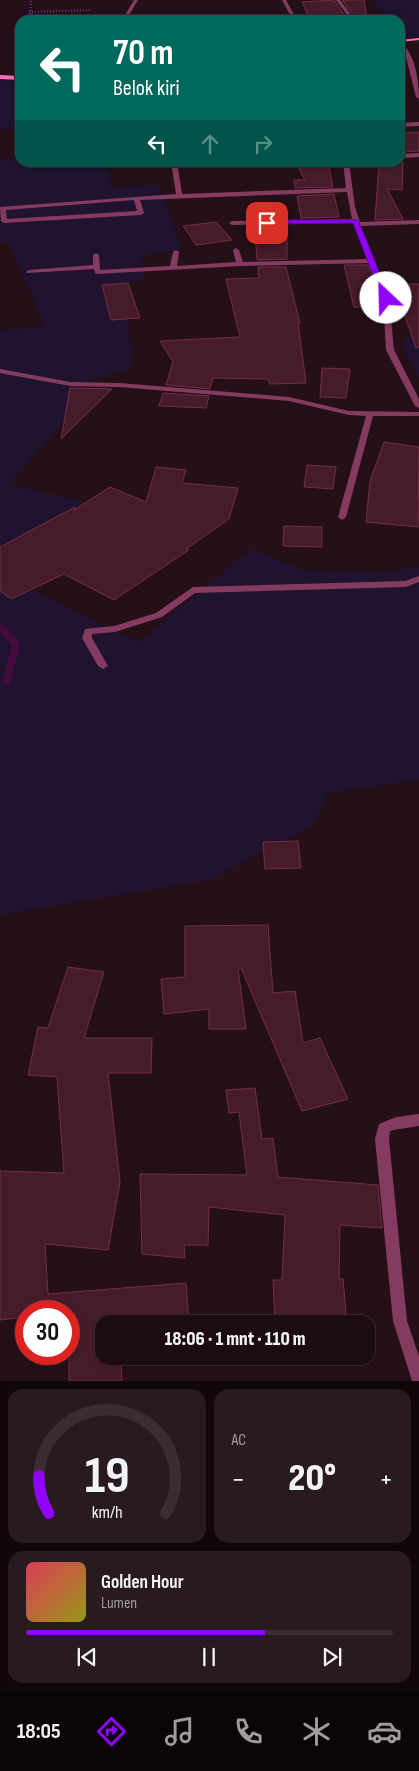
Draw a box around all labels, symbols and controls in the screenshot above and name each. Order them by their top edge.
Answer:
text: 70 m [113,32,173,75]
icon: left [30,35,95,100]
text: Belok kiri [113,75,180,102]
icon: left [143,130,171,158]
icon: ahead [196,130,224,158]
icon: right [249,130,277,158]
pin [246,202,288,244]
icon: arrive [253,209,281,237]
position arrow [359,271,411,323]
speed limit sign: 30 [15,1300,80,1365]
text: 18:06 · 1 mnt · 110 m [165,1328,305,1351]
text: AC [232,1431,246,1450]
text: 19 [84,1445,129,1508]
text: 20° [288,1456,336,1501]
text: − [232,1463,245,1496]
text: + [379,1463,393,1496]
text: km/h [91,1502,122,1523]
text: Golden Hour [101,1571,184,1594]
text: Lumen [101,1594,137,1613]
icon: previous [73,1643,101,1671]
icon: pause [195,1643,223,1671]
icon: next [318,1643,346,1671]
icon: directions [94,1714,129,1749]
icon: music [162,1714,197,1749]
icon: phone [231,1714,266,1749]
icon: climate [299,1714,334,1749]
icon: car [367,1714,402,1749]
text: 18:05 [17,1718,61,1745]

